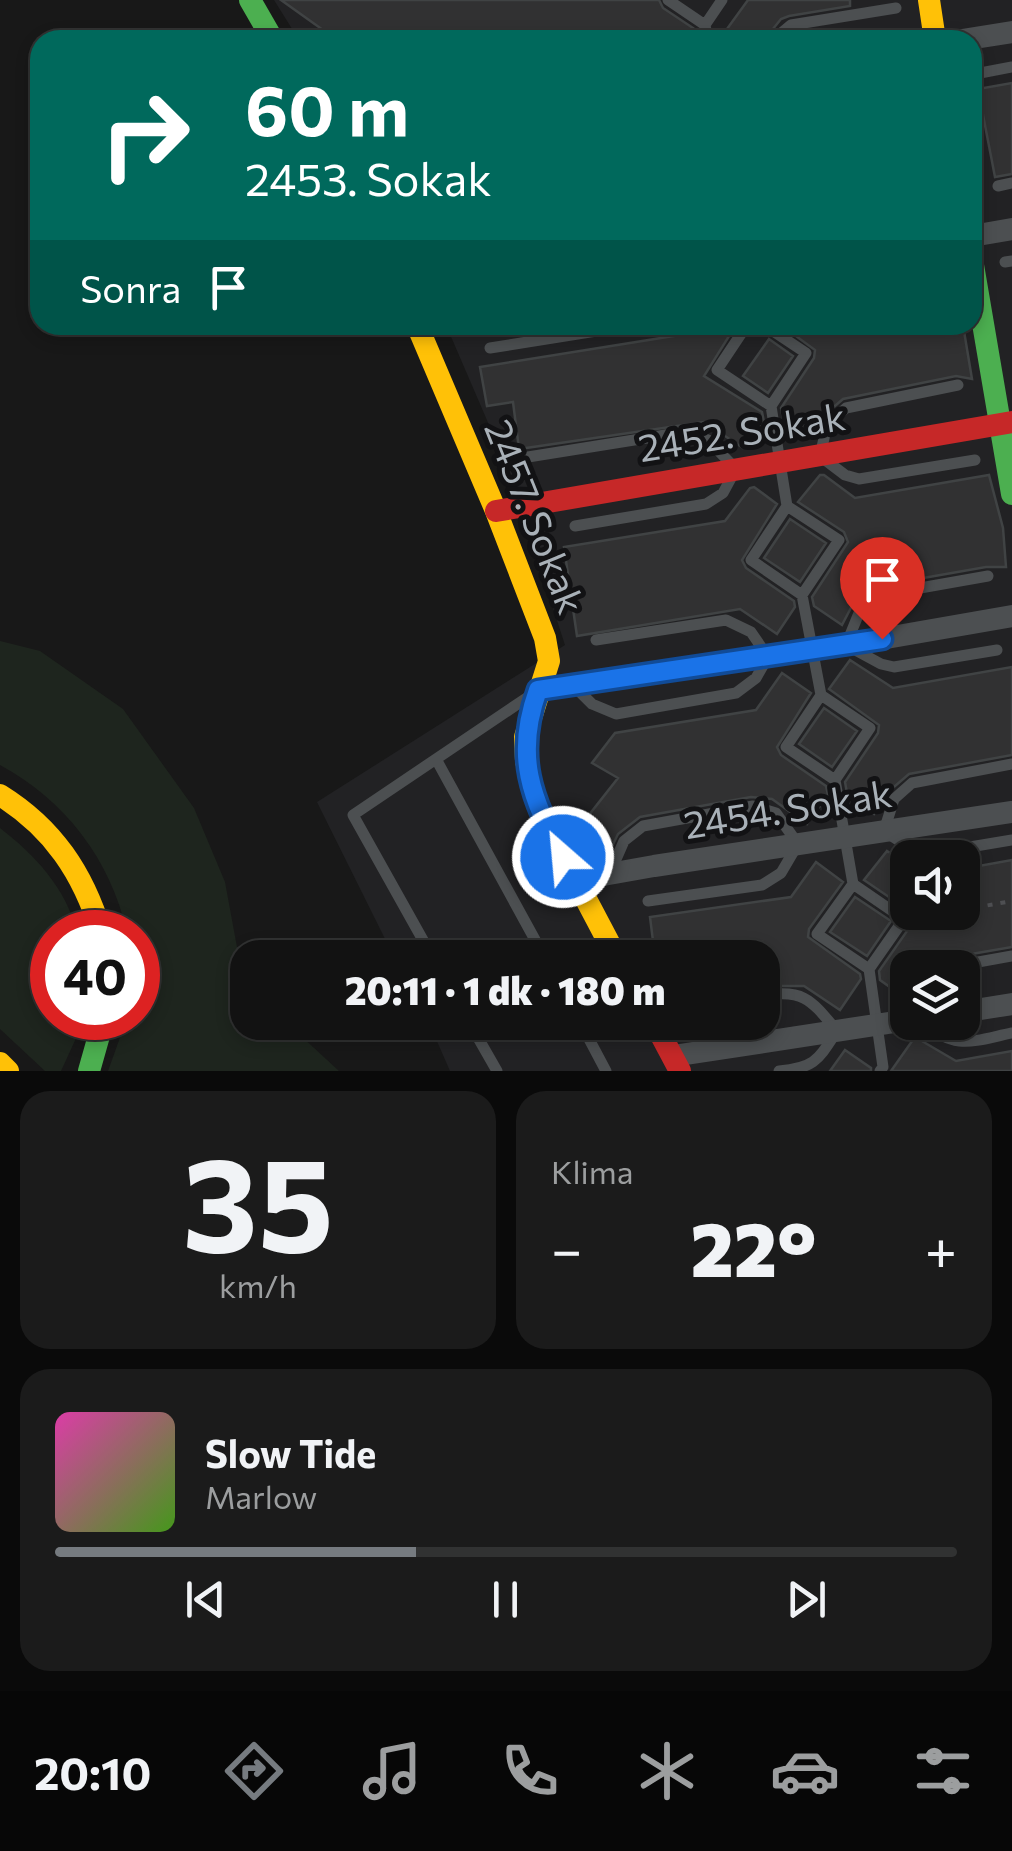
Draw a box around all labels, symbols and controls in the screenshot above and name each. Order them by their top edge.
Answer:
text: 60 m [245,65,409,150]
icon: right [80,70,210,200]
text: 2453. Sokak [245,150,492,205]
icon: arrive [201,260,256,315]
text: Sonra [80,264,181,311]
street label: 2452. Sokak [635,391,848,470]
street label: 2457. Sokak [476,412,596,620]
pin [840,537,925,640]
icon: arrive [855,552,910,607]
street label: 2454. Sokak [680,768,895,847]
position arrow [511,805,615,909]
map controls [890,840,980,1040]
button: sound [890,840,980,930]
speed limit sign: 40 [30,910,160,1040]
button: layers [890,950,980,1040]
text: 20:11 · 1 dk · 180 m [345,966,665,1013]
text: 35 [182,1120,334,1279]
text: Klima [551,1151,633,1191]
text: 22° [690,1201,817,1292]
text: − [551,1214,582,1281]
text: + [925,1214,957,1281]
text: km/h [219,1265,297,1305]
text: Slow Tide [205,1429,376,1476]
text: Marlow [205,1476,317,1516]
icon: previous [178,1572,233,1627]
icon: pause [478,1572,533,1627]
icon: next [779,1572,834,1627]
icon: directions [219,1736,289,1806]
icon: music [357,1736,427,1806]
icon: phone [495,1736,565,1806]
icon: climate [632,1736,702,1806]
icon: car [770,1736,840,1806]
icon: filters [908,1736,978,1806]
text: 20:10 [34,1744,151,1799]

